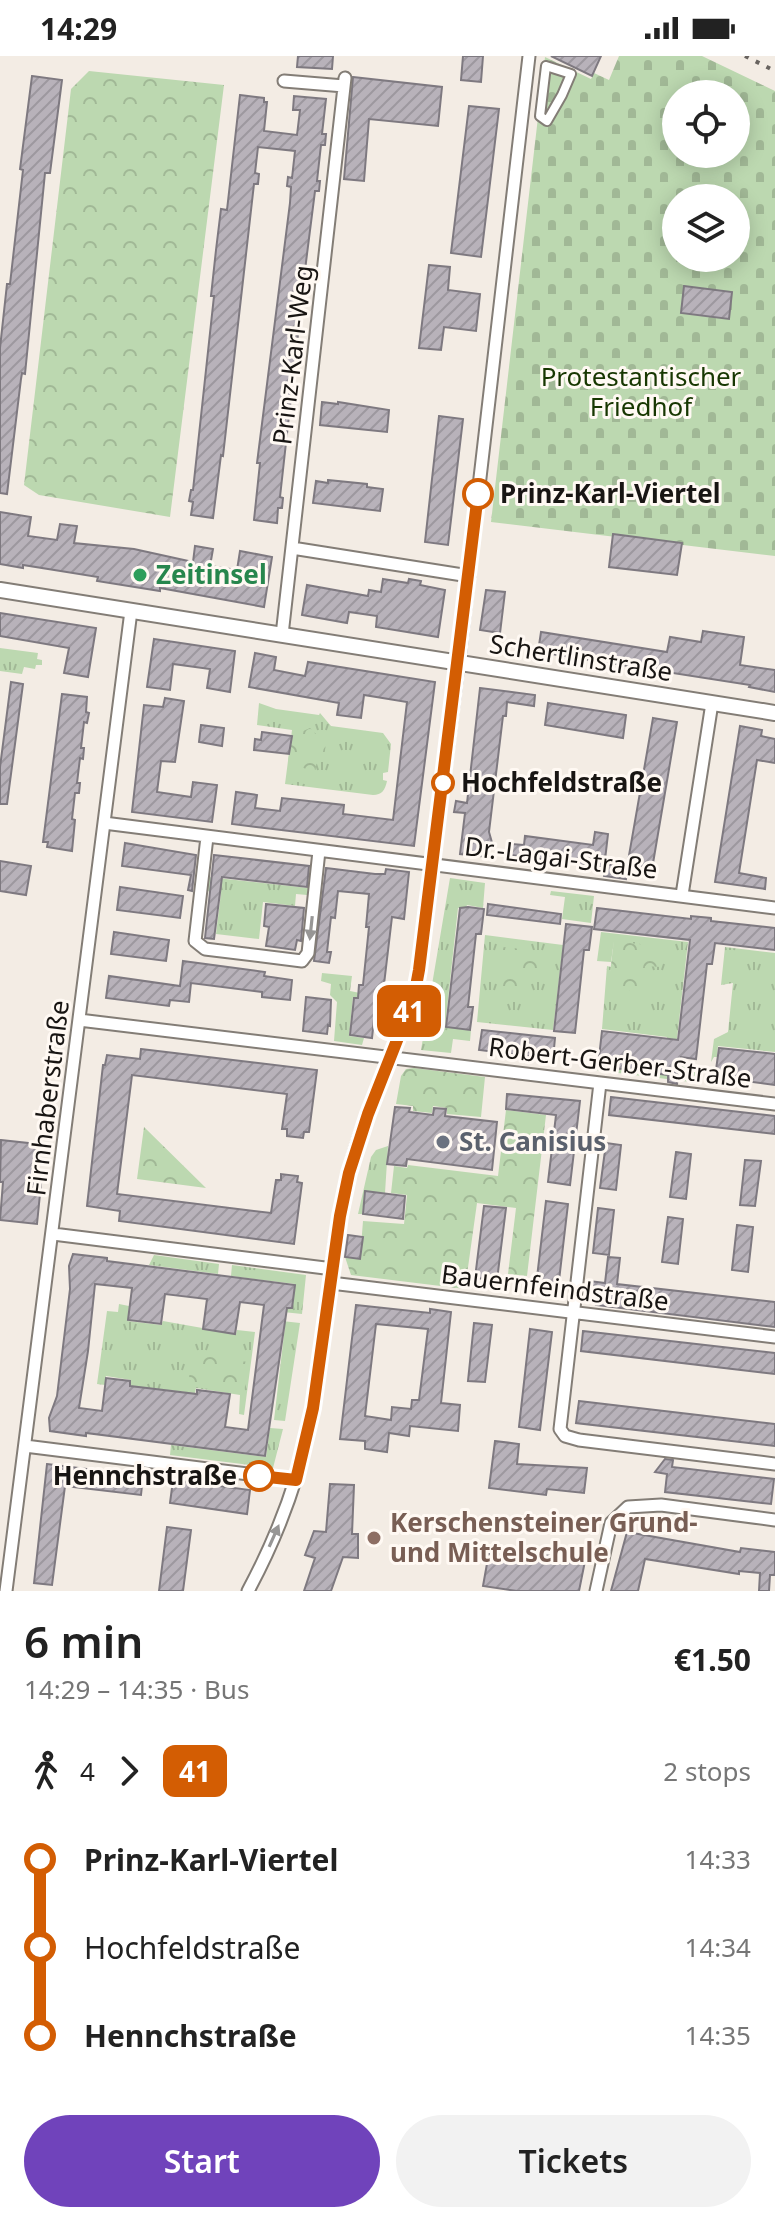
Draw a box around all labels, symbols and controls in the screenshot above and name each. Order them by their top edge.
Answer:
text: 14:29 [40,8,117,49]
map controls [662,80,750,272]
button: locate [662,80,750,168]
button: layers [662,184,750,272]
street label: Prinz-Karl-Weg [263,263,321,447]
park label: Protestantischer Friedhof [541,358,742,424]
place label: Prinz-Karl-Viertel [500,475,720,511]
marker: Prinz-Karl-Viertel [463,479,493,509]
place label: Zeitinsel [156,556,267,592]
marker: Zeitinsel [131,566,149,584]
street label: Schertlinstraße [487,625,675,689]
place label: Hochfeldstraße [461,764,662,800]
marker: Hochfeldstraße [432,772,454,794]
street label: Dr.-Lagai-Straße [462,827,660,887]
one-way arrow [304,916,317,941]
line badge: 41 [373,985,445,1037]
text: 41 [393,992,425,1030]
street label: Firnhaberstraße [17,998,77,1198]
street label: Robert-Gerber-Straße [487,1028,754,1096]
place label: St. Canisius [459,1123,606,1159]
marker: St. Canisius [434,1133,452,1151]
street label: Bauernfeindstraße [439,1255,671,1319]
place label: Hennchstraße [53,1457,237,1493]
marker: Hennchstraße [244,1461,274,1491]
place label: Kerschensteiner Grund- und Mittelschule [390,1504,698,1570]
one-way arrow [267,1524,281,1548]
marker: Kerschensteiner Grund- und Mittelschule [365,1529,383,1547]
text: 6 min [24,1611,143,1671]
text: €1.50 [674,1639,751,1680]
text: 14:29 – 14:35 · Bus [24,1671,249,1707]
icon: walk [24,1749,68,1793]
icon: forward [107,1749,151,1793]
text: 41 [179,1752,211,1790]
text: 4 [80,1753,95,1789]
text: 2 stops [663,1753,751,1789]
text: Prinz-Karl-Viertel [84,1839,338,1880]
text: 14:33 [685,1841,751,1877]
text: Hochfeldstraße [84,1927,300,1968]
text: 14:34 [685,1929,751,1965]
text: Hennchstraße [84,2015,297,2056]
text: 14:35 [685,2017,751,2053]
button: Start [24,2115,380,2207]
button: Tickets [396,2115,751,2207]

